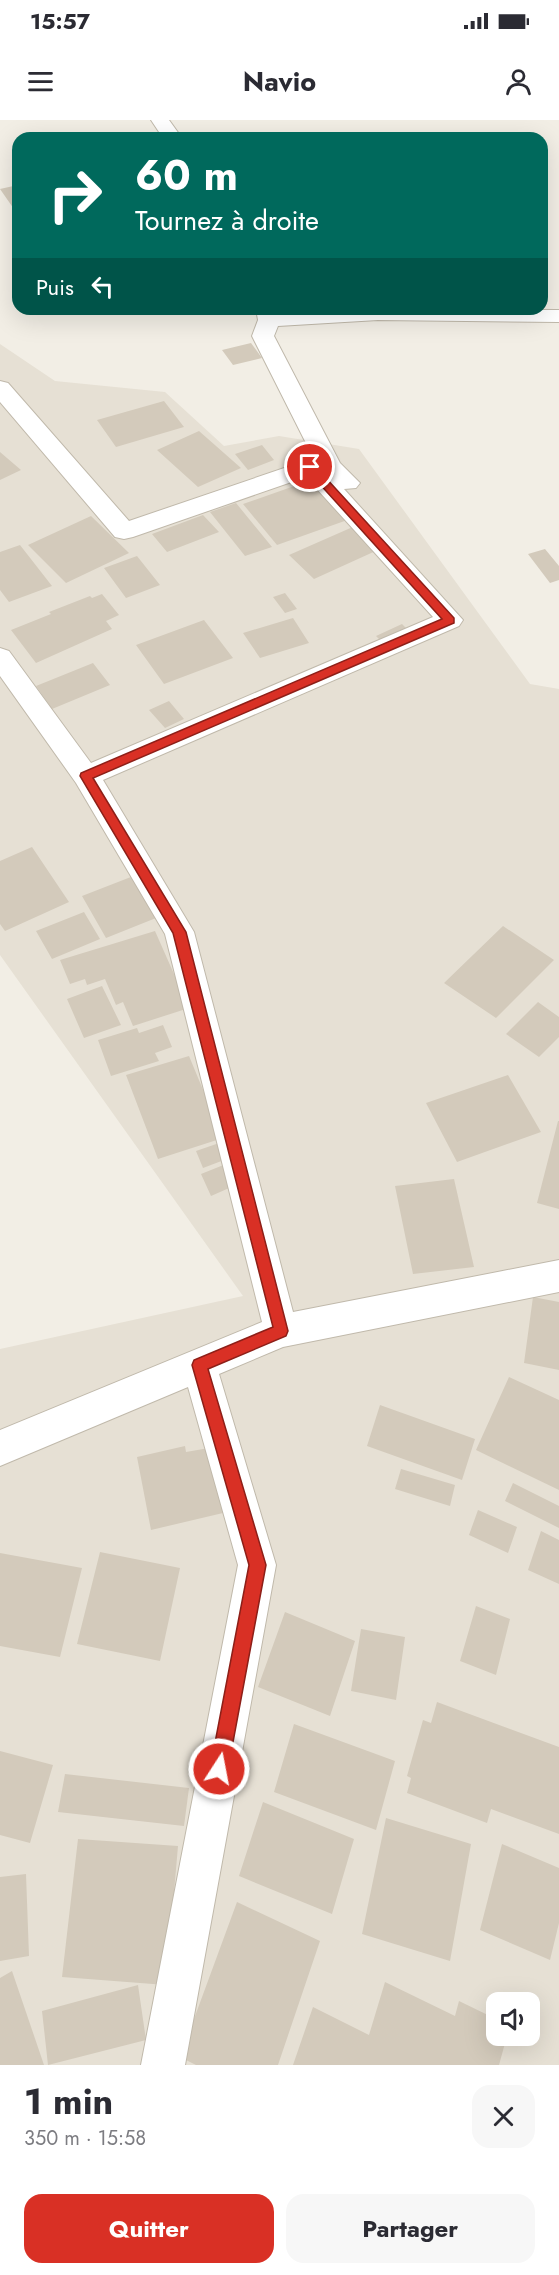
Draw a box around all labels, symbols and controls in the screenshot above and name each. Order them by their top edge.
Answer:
text: 15:57 [30,5,90,37]
text: Navio [243,62,316,101]
icon: menu [24,65,57,98]
icon: person [502,65,535,98]
text: 60 m [135,145,238,206]
icon: right [36,156,114,234]
text: Tournez à droite [135,201,319,240]
icon: left [86,270,119,303]
text: Puis [36,271,74,303]
pin [284,441,335,492]
icon: arrive [293,450,326,483]
position arrow [187,1737,251,1801]
map controls [486,1992,540,2046]
button: sound [486,1992,540,2046]
text: 1 min [24,2075,113,2127]
button: close [472,2085,535,2148]
text: 350 m · 15:58 [24,2124,146,2153]
button: Quitter [24,2194,274,2263]
button: Partager [286,2194,535,2263]

